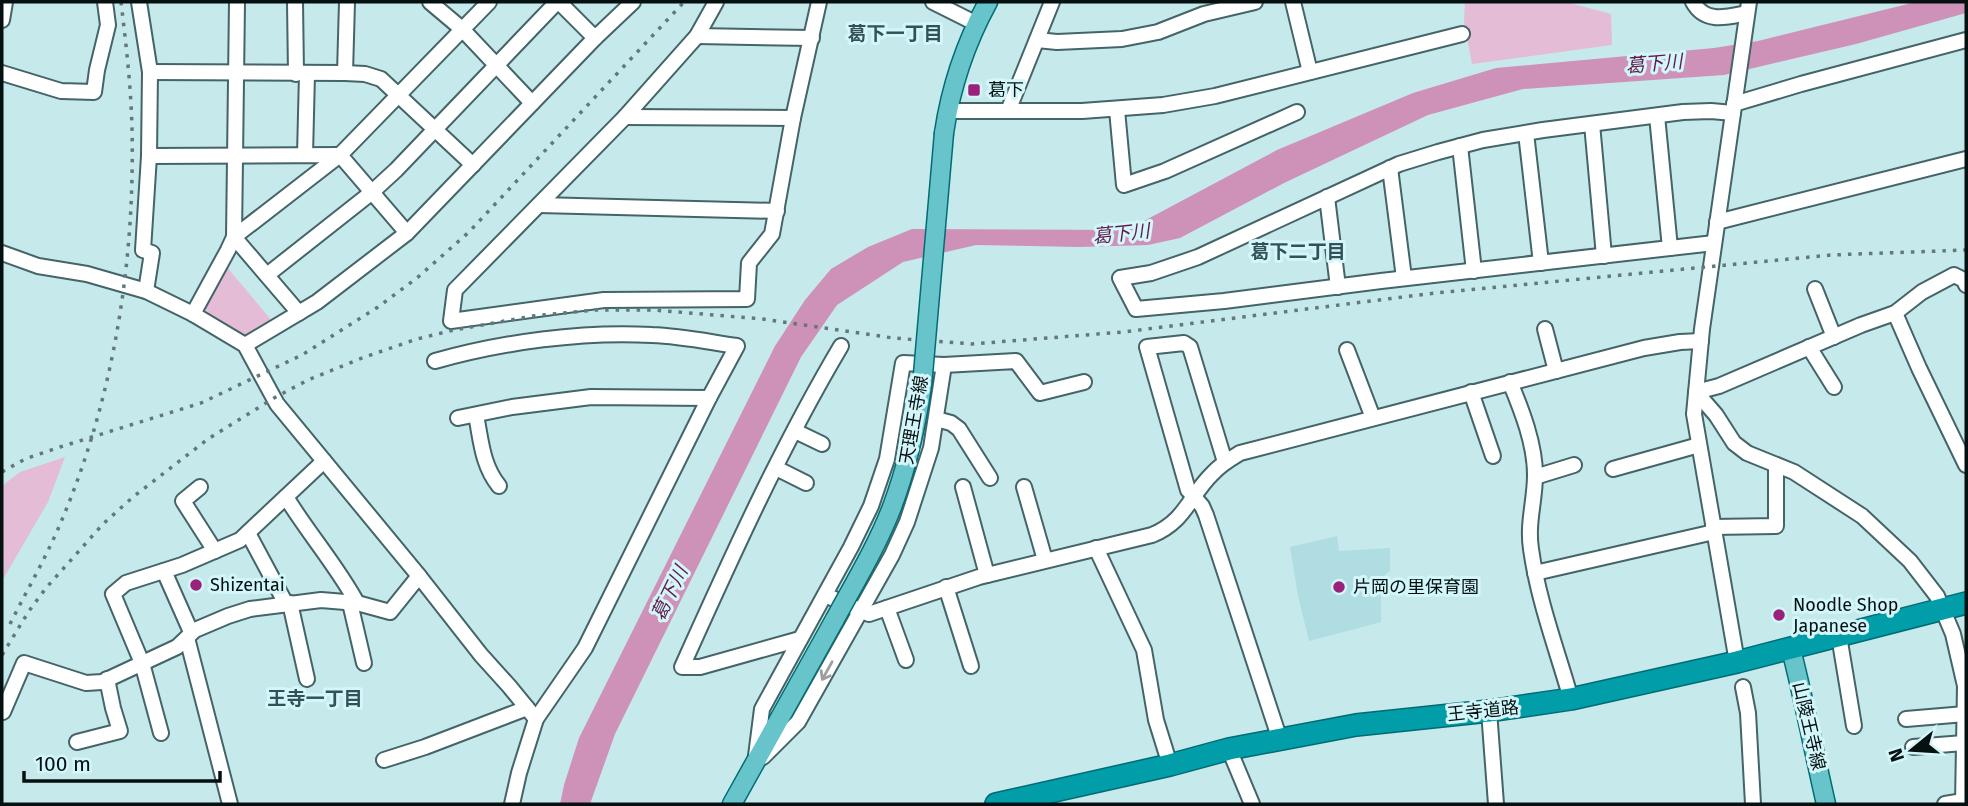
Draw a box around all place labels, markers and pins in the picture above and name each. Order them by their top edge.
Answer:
place label: 葛下 [988,79,1024,101]
marker: 葛下 [966,82,982,98]
place label: Shizentai [210,574,285,596]
place label: 片岡の里保育園 [1353,576,1479,598]
marker: Shizentai [188,577,204,593]
marker: 片岡の里保育園 [1331,579,1347,595]
place label: Noodle Shop Japanese [1793,594,1898,637]
marker: Noodle Shop Japanese [1771,607,1787,623]

